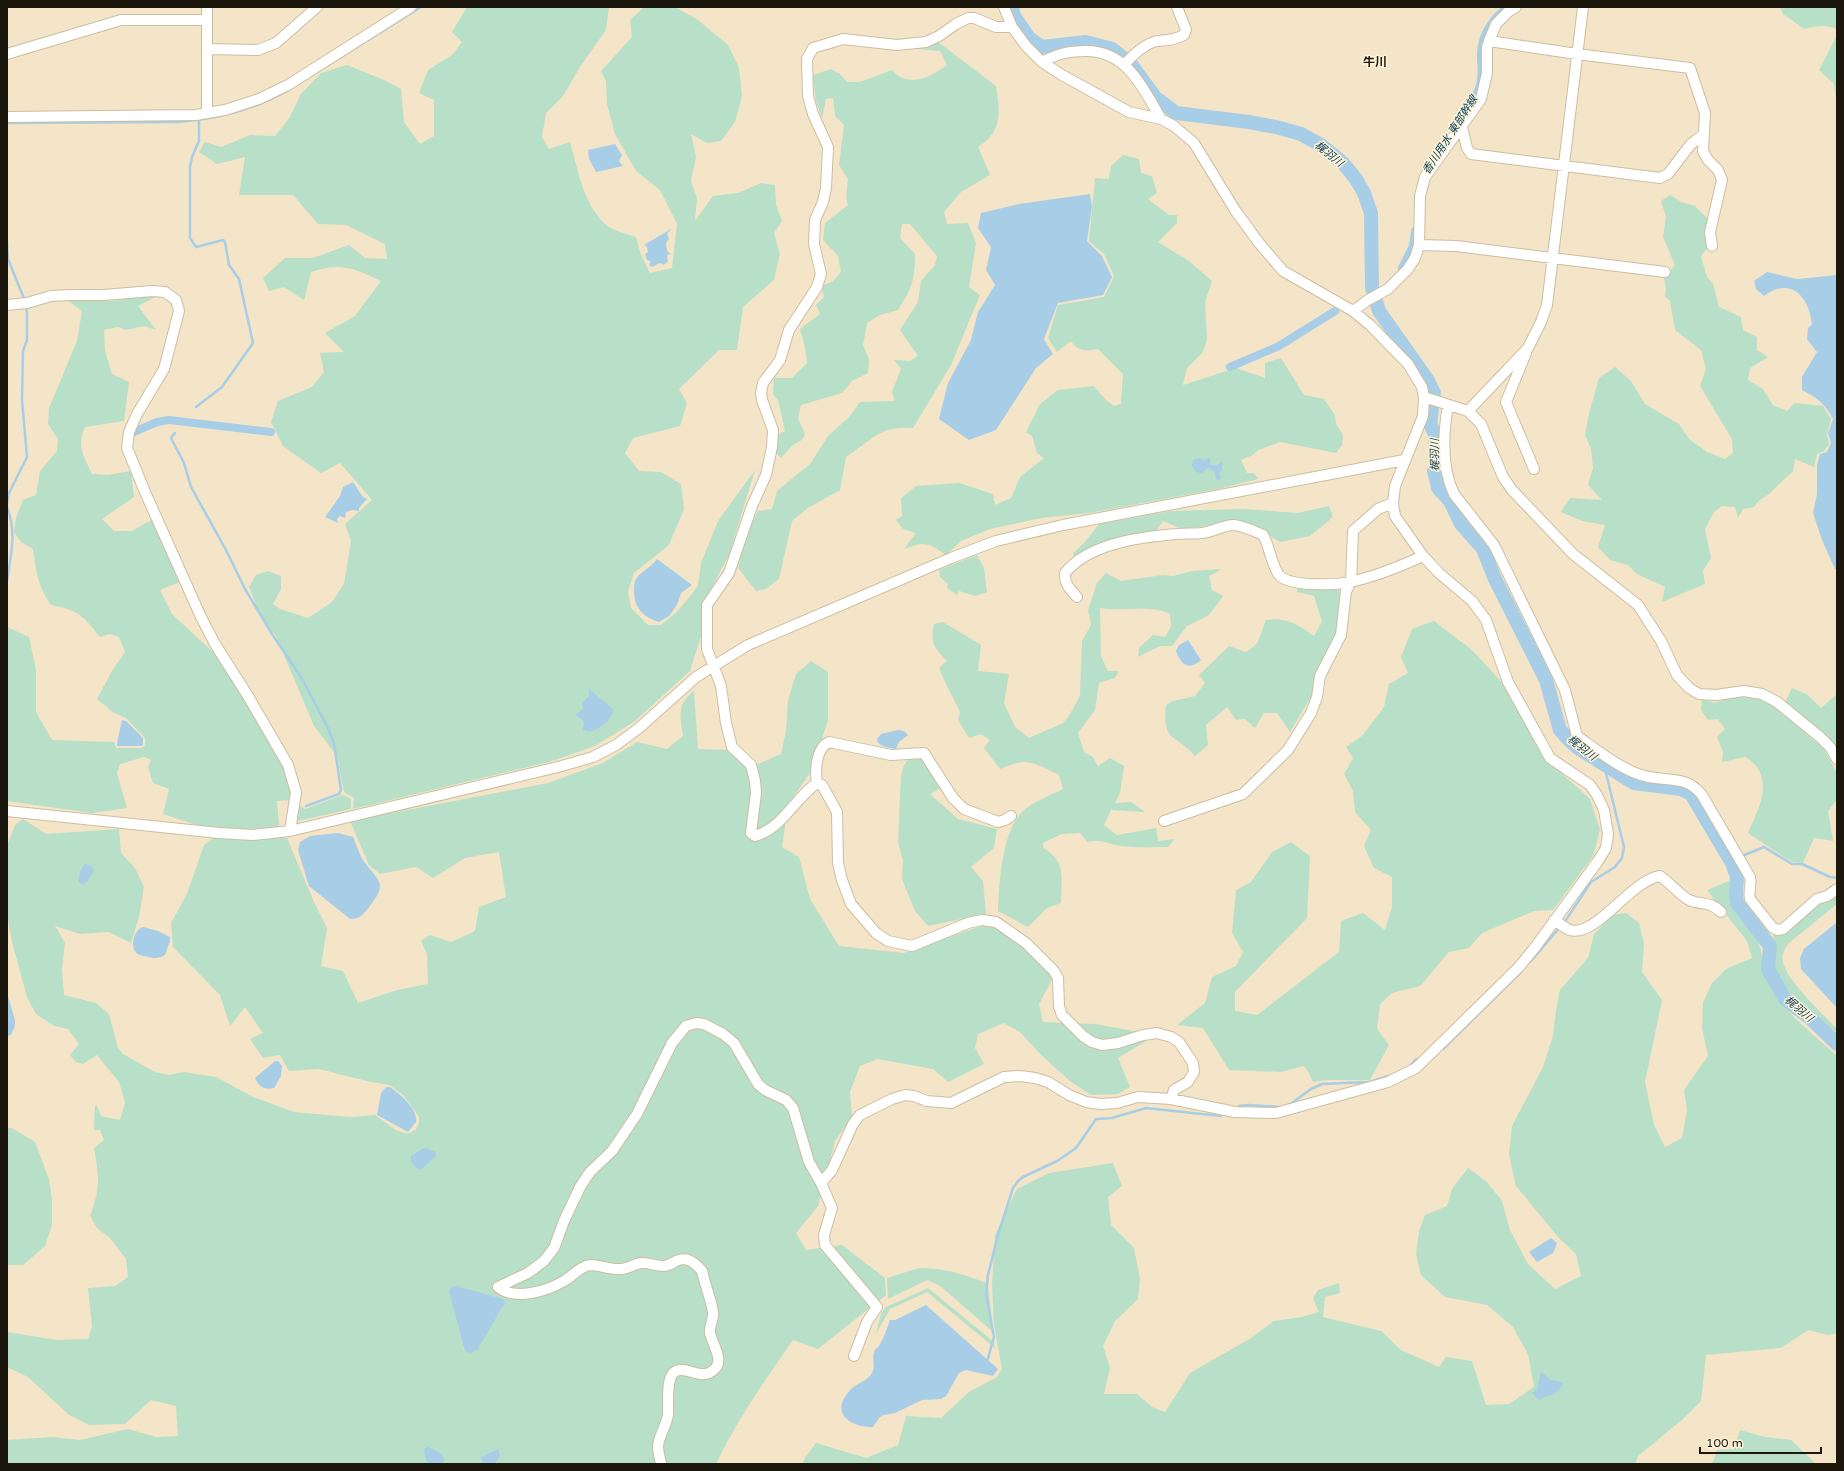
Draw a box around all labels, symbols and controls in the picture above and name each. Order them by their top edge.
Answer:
district label: 牛川 [1363,55,1387,69]
water label: 香川用水 東部幹線 [1420,92,1481,177]
water label: 梶羽川 [1312,139,1347,170]
water label: 梶羽川 [1428,437,1442,472]
water label: 梶羽川 [1565,733,1600,764]
water label: 梶羽川 [1782,993,1817,1025]
scale bar [1700,1429,1821,1455]
text: 100 m [1706,1436,1743,1450]

